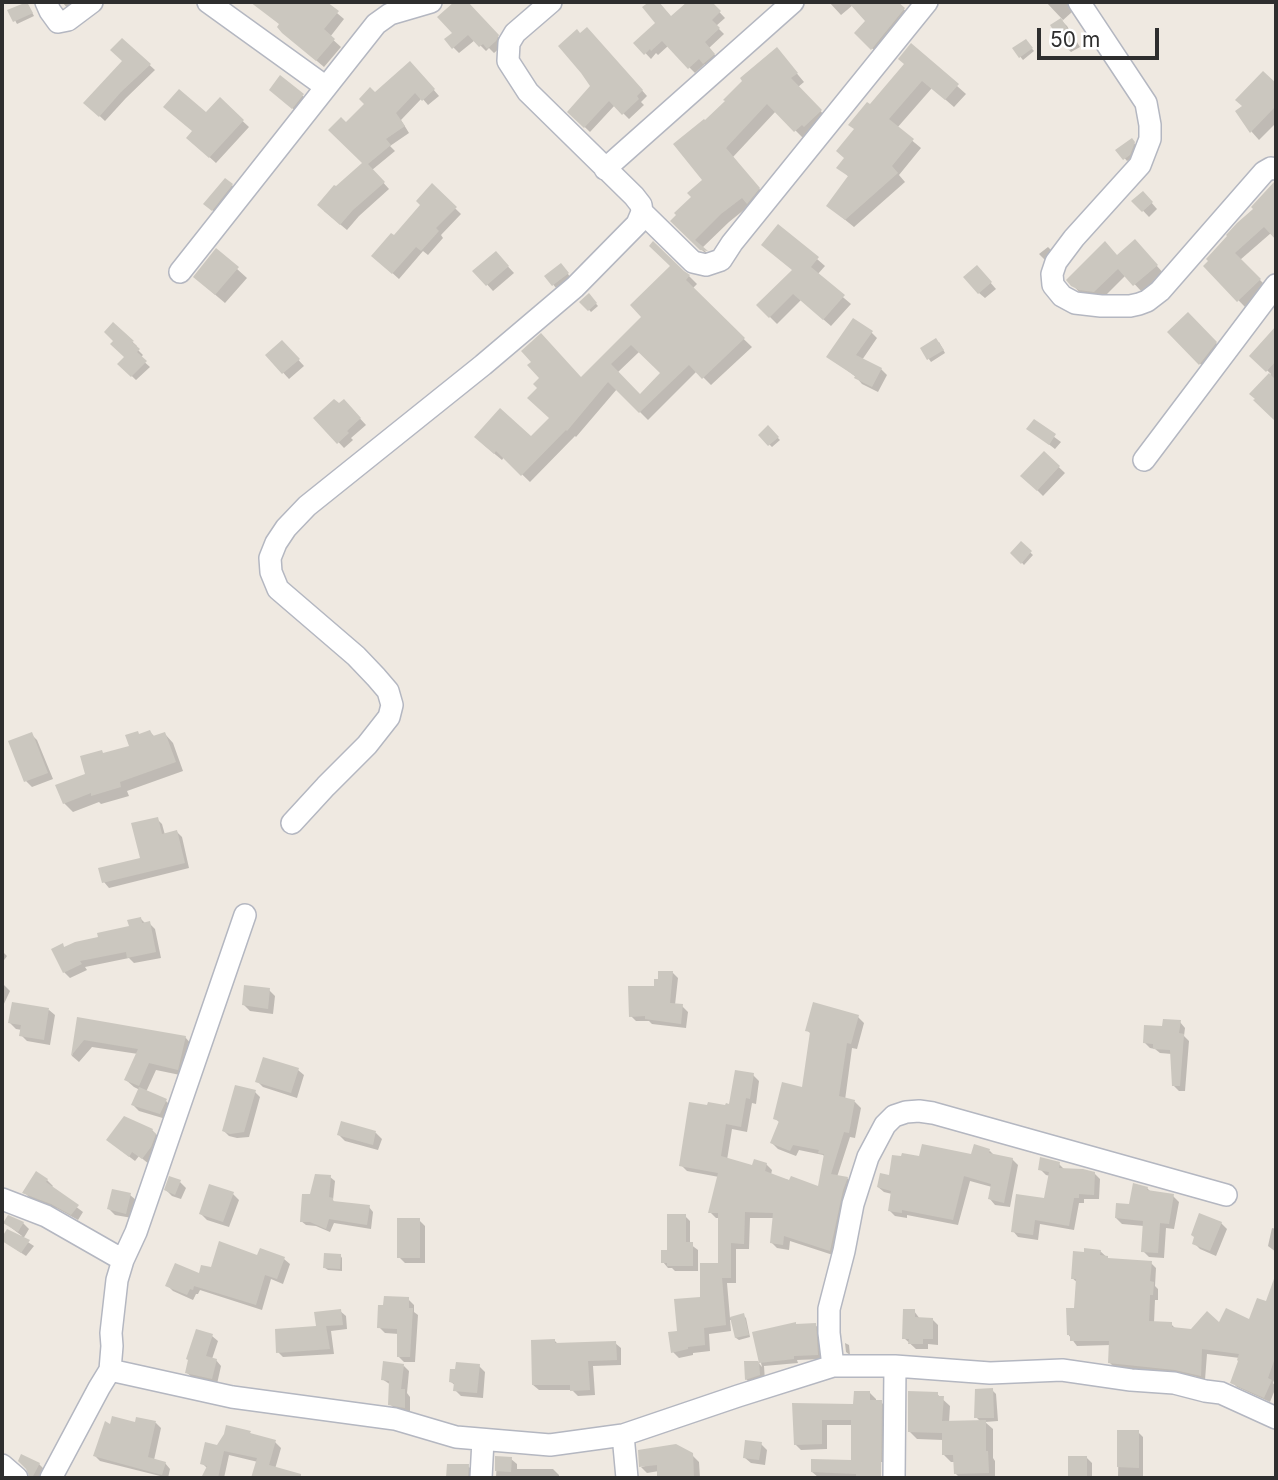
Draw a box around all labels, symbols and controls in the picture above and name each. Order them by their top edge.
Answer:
scale bar [1040,14,1162,58]
text: 50 m [1050,27,1100,52]

